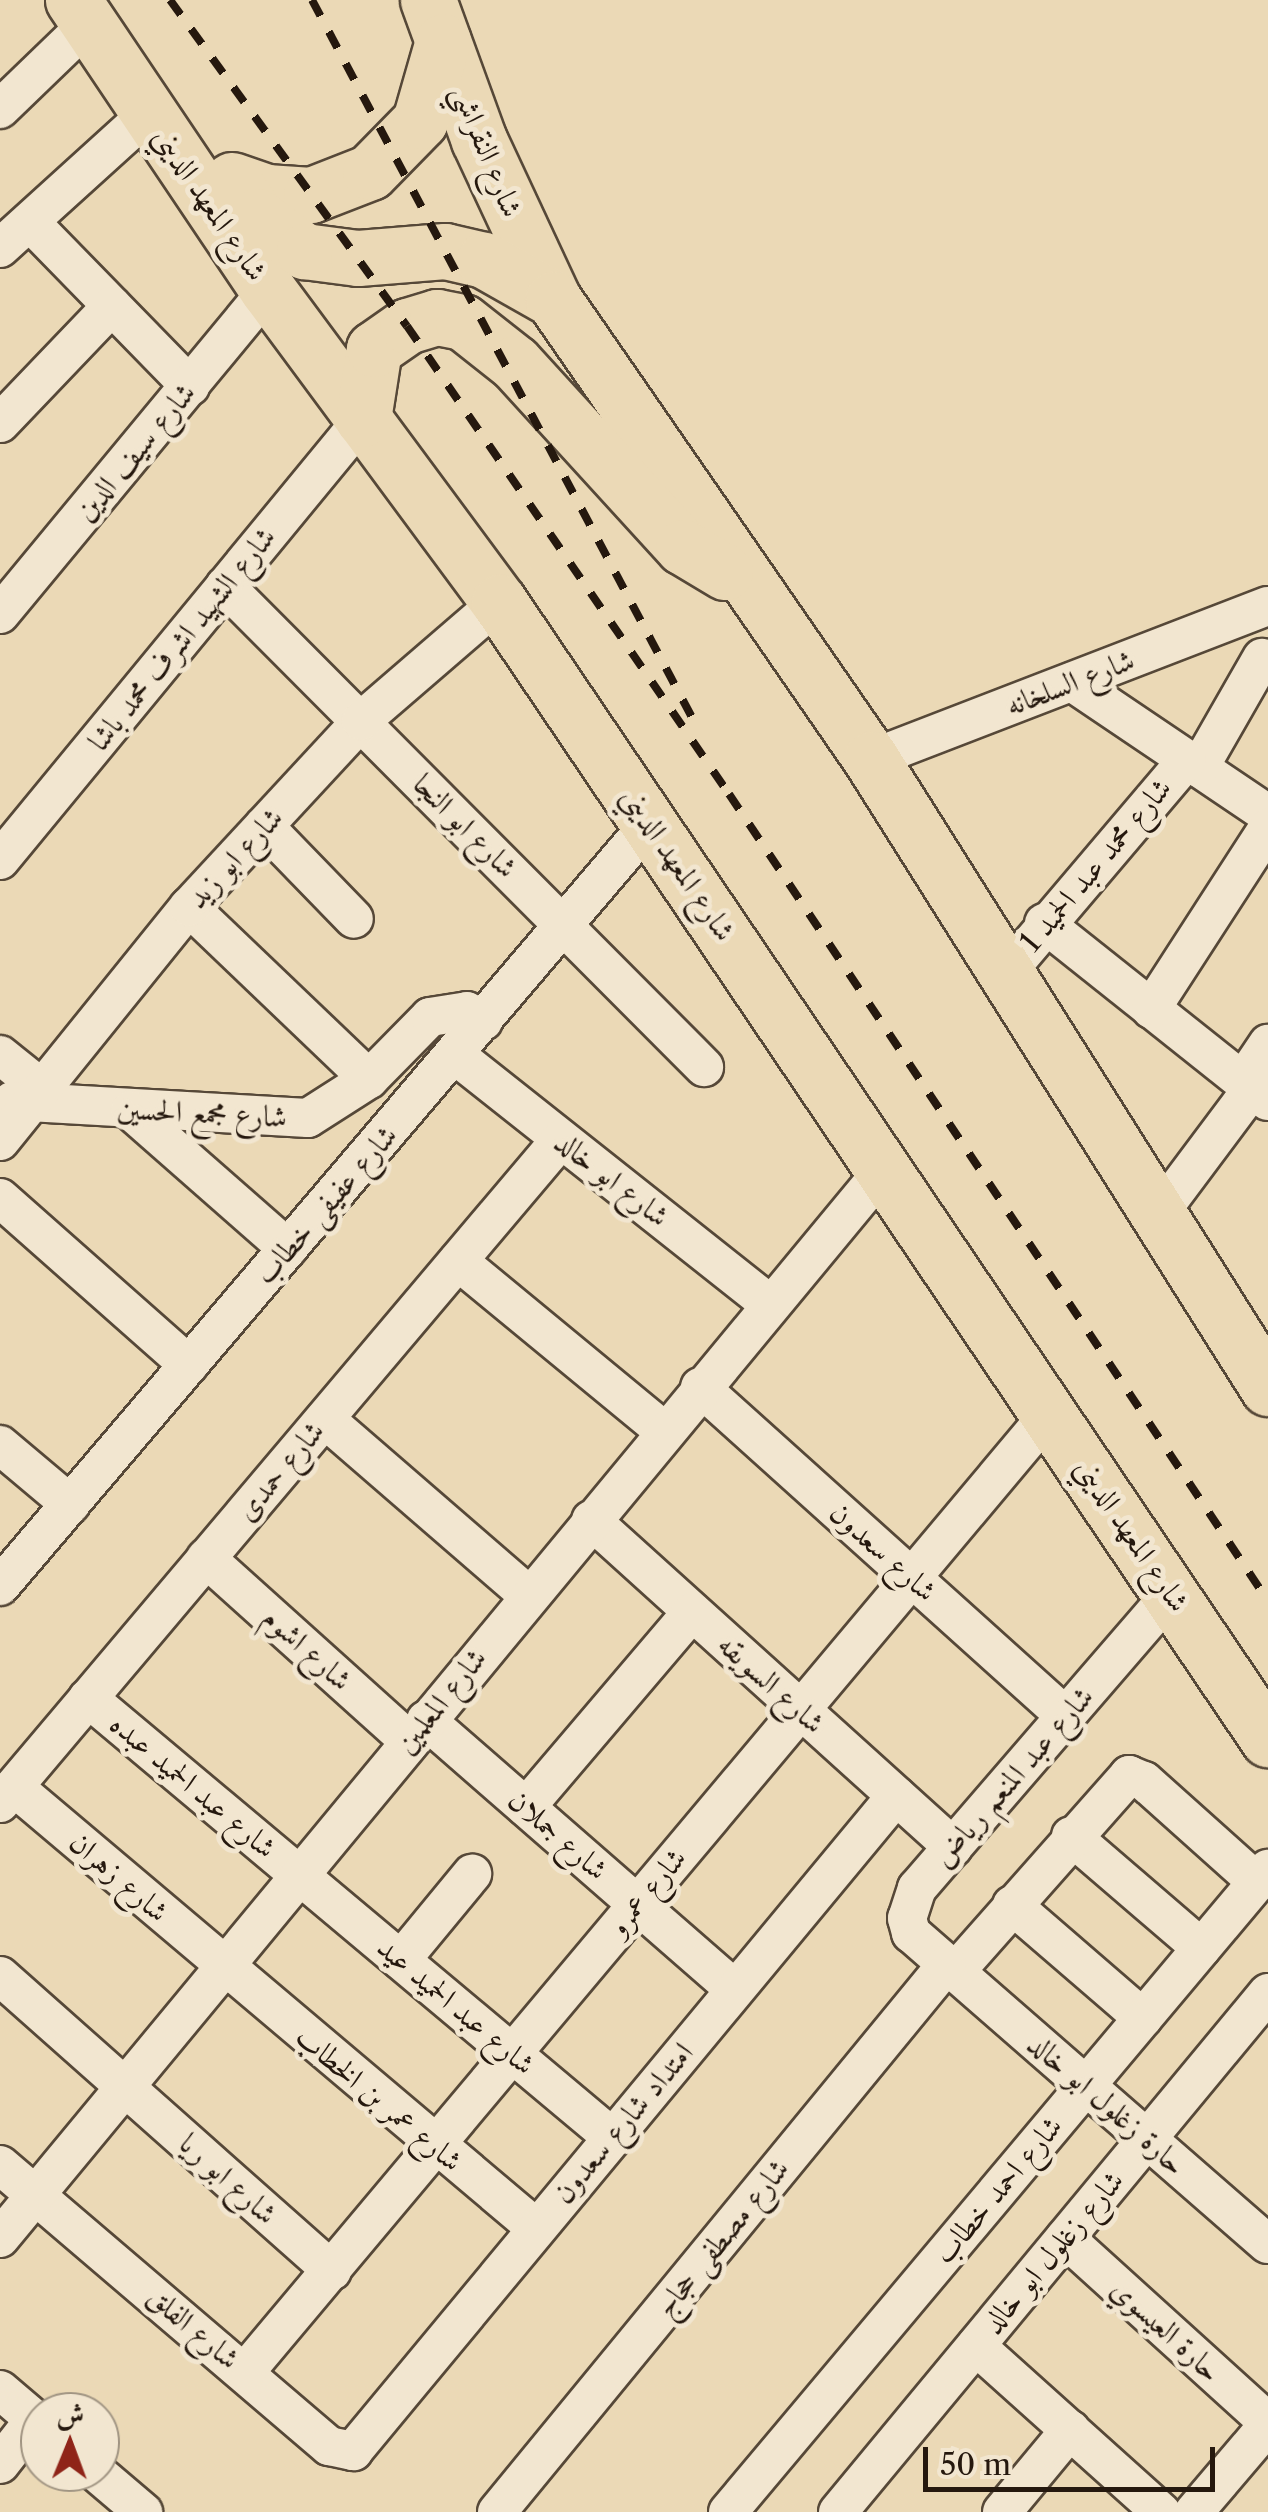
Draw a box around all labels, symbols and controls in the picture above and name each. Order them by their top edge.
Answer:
street label: شارع النقراشي [444,80,530,222]
street label: شارع المعهد الديني [145,120,275,288]
street label: شارع سيف الدين [67,376,203,528]
street label: شارع الشهيد اشرف محمد باشا [81,520,283,758]
street label: شارع السلخانه [1001,642,1139,724]
street label: شارع ابو النجا [405,766,525,886]
street label: شارع محمد عبد الحميد 1 [1013,771,1179,959]
street label: شارع المعهد الديني [613,780,743,948]
street label: شارع ابو زيد [179,800,291,916]
street label: شارع مجمع الحسين [116,1091,288,1135]
street label: شارع عفيفى خطاب [247,1118,405,1292]
street label: شارع ابو خالد [548,1123,676,1235]
street label: شارع حمدى [228,1414,332,1528]
street label: شارع المعهد الديني [1067,1451,1197,1619]
street label: شارع سعدون [822,1495,944,1609]
street label: شارع اشوم [255,1600,359,1698]
street label: شارع السويقه [710,1627,832,1741]
street label: شارع المعلمين [388,1641,494,1761]
street label: شارع عبد المنعم رياض [925,1679,1101,1875]
street label: شارع عبد الحميد عبده [103,1706,283,1866]
street label: شارع جملان [501,1782,615,1888]
street label: شارع زهران [62,1824,176,1930]
street label: شارع عمرو [600,1841,694,1943]
street label: شارع عبد الحميد عيد [370,1930,542,2082]
street label: شارع عمر بن الخطاب [288,2019,470,2179]
street label: حارة زغلول ابو خالد [1021,2026,1193,2182]
street label: امتداد شارع سعدون [545,2035,701,2211]
street label: شارع احمد خطاب [926,2109,1070,2271]
street label: شارع ابو ريا [172,2126,284,2232]
street label: شارع مصطفى حجاج [647,2152,797,2324]
street label: شارع زغلول ابو خالد [974,2163,1132,2341]
street label: حارة العيسوي [1103,2271,1229,2389]
street label: شارع الفلق [139,2279,247,2377]
north arrow [20,2392,120,2492]
text: ش [56,2397,85,2431]
scale bar [928,2427,1220,2489]
text: 50 m [940,2446,1011,2483]

